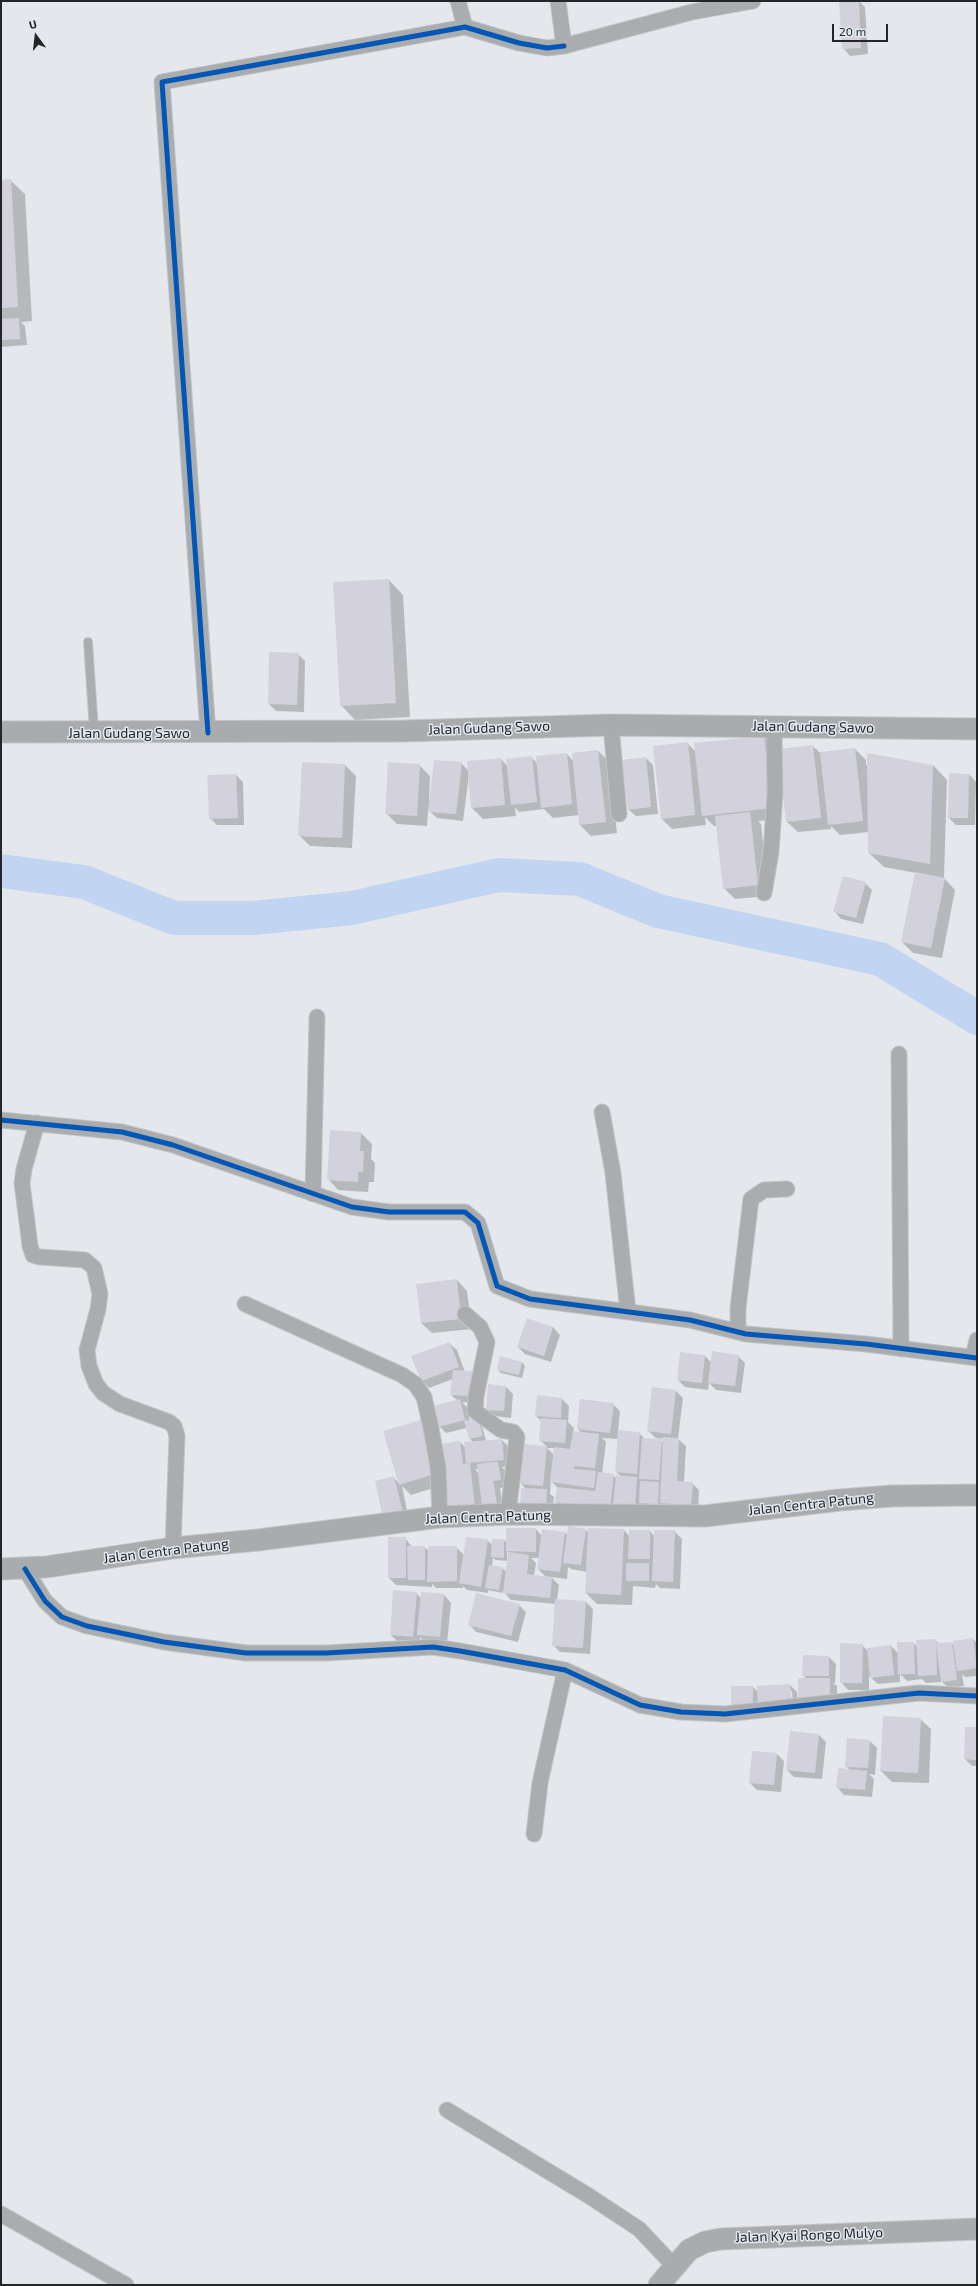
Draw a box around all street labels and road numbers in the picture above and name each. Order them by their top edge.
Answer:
street label: Jalan Gudang Sawo [428,717,550,739]
street label: Jalan Gudang Sawo [752,718,874,736]
street label: Jalan Gudang Sawo [68,725,190,741]
street label: Jalan Centra Patung [747,1489,875,1519]
street label: Jalan Centra Patung [425,1506,551,1528]
street label: Jalan Centra Patung [102,1535,230,1567]
street label: Jalan Kyai Rongo Mulyo [735,2224,883,2246]

